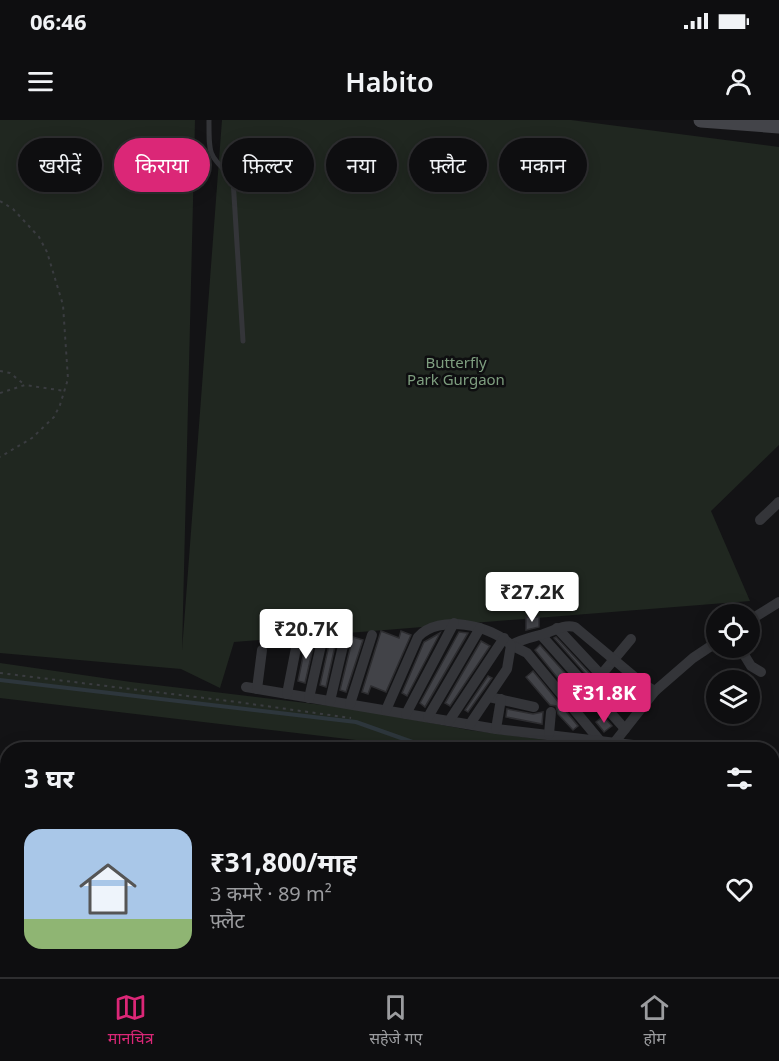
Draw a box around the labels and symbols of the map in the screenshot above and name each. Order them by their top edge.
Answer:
park label: Butterfly Park Gurgaon [407,352,505,389]
pin: ₹27.2K [483,572,581,623]
pin: ₹20.7K [257,609,355,660]
pin: ₹31.8K [555,673,653,724]

